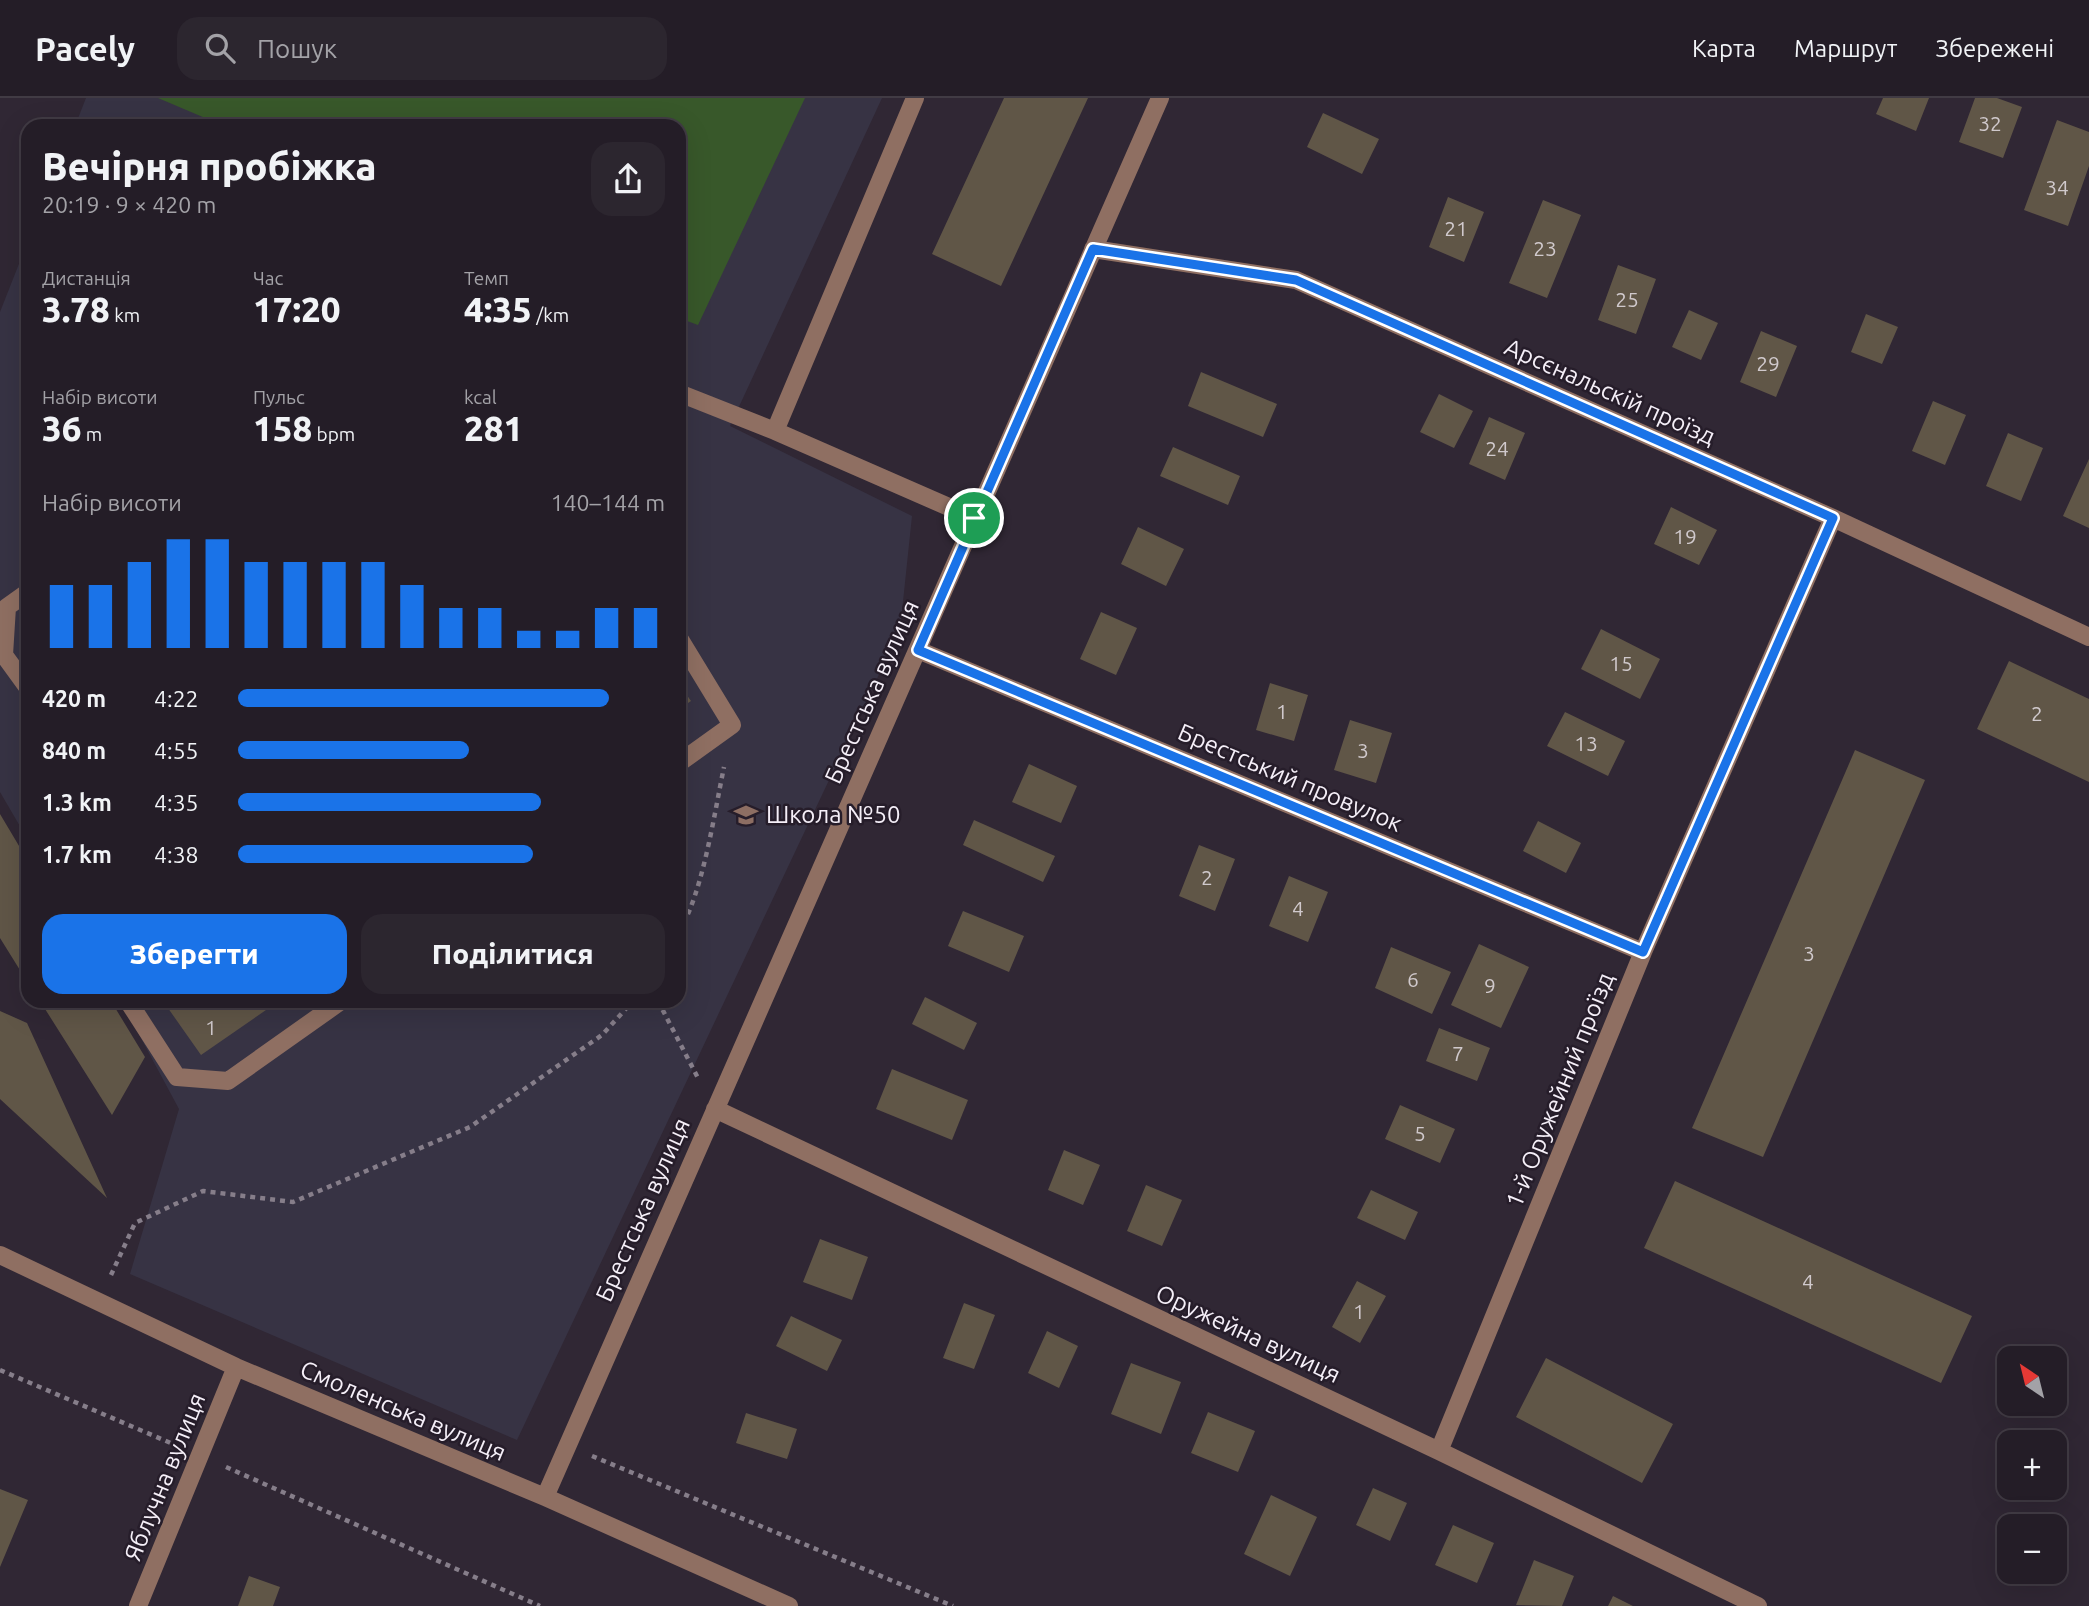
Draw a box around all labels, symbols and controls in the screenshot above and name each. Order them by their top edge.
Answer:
search box [177,17,667,80]
icon: search [201,29,239,67]
text: Pacely [35,30,135,67]
text: Пошук [257,34,337,63]
text: Карта [1692,35,1756,62]
text: Маршрут [1794,35,1897,62]
text: Збережені [1935,35,2054,62]
house number: 32 [1978,111,2002,135]
button: share [591,142,665,216]
text: Вечірня пробіжка [42,145,377,187]
house number: 34 [2045,175,2069,199]
text: 20:19 · 9 × 420 m [42,192,216,217]
house number: 21 [1444,216,1468,240]
house number: 23 [1533,236,1557,260]
text: Дистанція [42,267,131,289]
text: Час [253,267,283,289]
text: Темп [464,267,509,289]
house number: 25 [1615,287,1639,311]
text: 3.78 [42,289,110,329]
text: 17:20 [253,289,341,329]
text: 4:35 [464,289,532,329]
text: km [110,304,140,326]
text: /km [532,304,569,326]
street label: Арсєнальскій проїзд [1501,333,1720,450]
house number: 29 [1756,351,1780,375]
text: Набір висоти [42,386,158,408]
text: Пульс [253,386,305,408]
text: kcal [464,386,497,408]
text: 36 [42,408,81,448]
text: 158 [253,408,312,448]
text: 281 [464,408,523,448]
text: m [81,423,102,445]
text: bpm [312,423,355,445]
house number: 24 [1485,436,1509,460]
pin [944,488,1004,548]
text: Набір висоти [42,490,182,515]
text: 140–144 m [551,490,665,515]
icon: arrive [955,499,993,537]
house number: 19 [1673,524,1697,548]
street label: Брестська вулиця [819,596,924,787]
house number: 15 [1609,651,1633,675]
text: 420 m [42,686,106,711]
text: 4:22 [154,686,199,711]
house number: 1 [1276,699,1288,723]
house number: 2 [2031,701,2043,725]
street label: Брестський провулок [1174,718,1406,837]
house number: 13 [1574,731,1598,755]
text: 840 m [42,738,106,763]
text: 4:55 [154,738,199,763]
house number: 3 [1357,738,1369,762]
text: 1.3 km [42,790,112,815]
text: 4:35 [154,790,199,815]
school or university icon: Школа №50 [732,801,760,829]
place label: Школа №50 [766,801,901,828]
text: 1.7 km [42,842,112,867]
text: 4:38 [154,842,199,867]
house number: 2 [1201,865,1213,889]
house number: 4 [1292,896,1304,920]
button: Зберегти [42,914,347,994]
button: Поділитися [361,914,665,994]
house number: 3 [1803,941,1815,965]
house number: 6 [1407,967,1419,991]
street label: 1-й Оружейний проїзд [1500,969,1619,1211]
house number: 9 [1484,973,1496,997]
house number: 1 [205,1015,217,1039]
house number: 7 [1452,1041,1464,1065]
street label: Брестська вулиця [590,1114,695,1305]
house number: 5 [1414,1121,1426,1145]
house number: 4 [1802,1269,1814,1293]
street label: Оружейна вулиця [1152,1279,1345,1388]
house number: 1 [1353,1299,1365,1323]
north arrow [1997,1346,2067,1416]
map controls [1997,1346,2067,1584]
street label: Смоленська вулиця [296,1355,510,1466]
street label: Яблучна вулиця [119,1389,210,1565]
button: + [1997,1430,2067,1500]
button: − [1997,1514,2067,1584]

